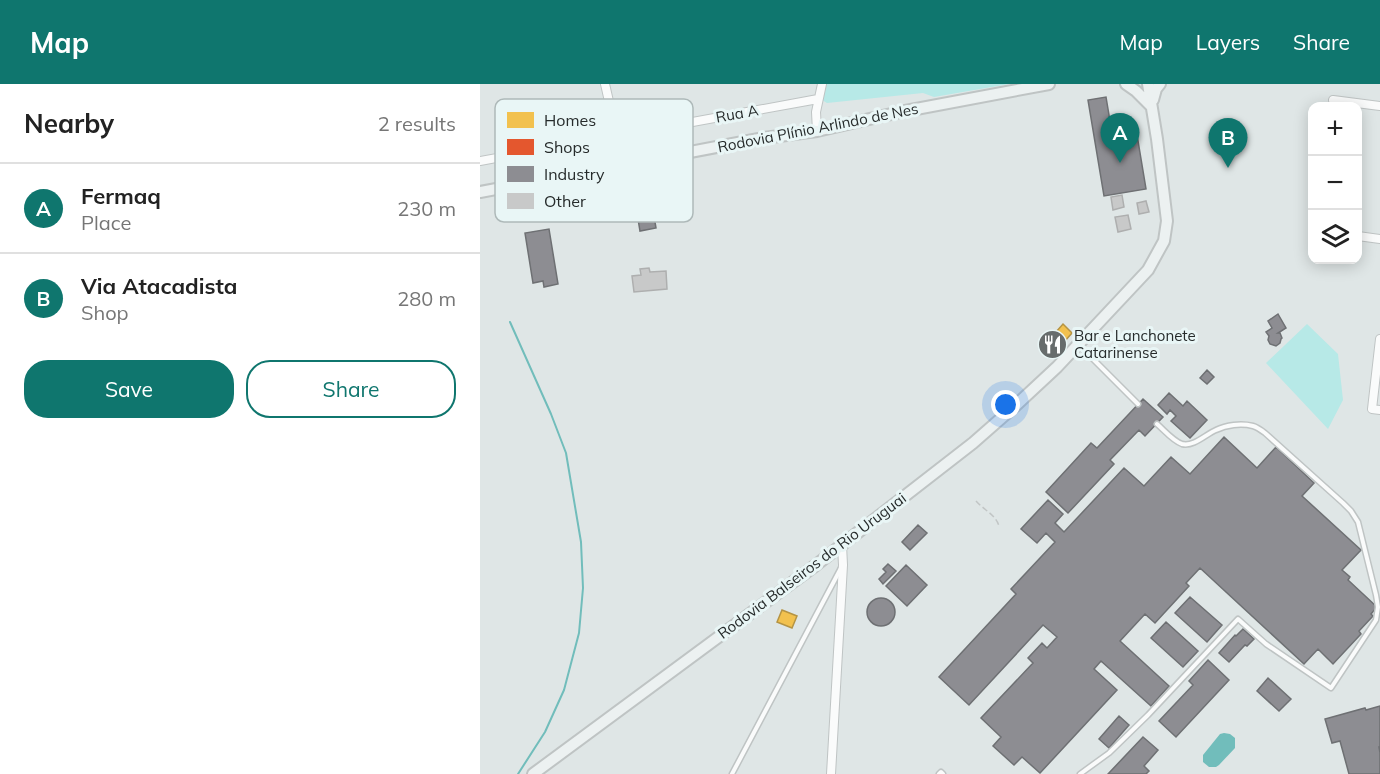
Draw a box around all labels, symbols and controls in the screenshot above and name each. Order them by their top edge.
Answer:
text: Map [30,25,89,60]
text: Map [1120,29,1163,55]
text: Layers [1196,29,1260,55]
text: Share [1293,29,1350,55]
legend [495,99,693,222]
street label: Rodovia Plínio Arlindo de Nes [716,99,920,156]
street label: Rua A [714,100,760,127]
map controls [1308,102,1362,264]
button: + [1308,102,1362,156]
text: Nearby [24,107,114,140]
text: Homes [544,110,596,130]
text: 2 results [378,111,456,136]
pin: A [1100,113,1140,163]
pin: B [1208,118,1248,168]
text: Shops [544,137,590,157]
button: − [1308,156,1362,210]
text: Industry [544,164,605,184]
text: Fermaq [81,182,161,210]
text: Other [544,191,586,211]
text: A [36,196,51,221]
text: 230 m [397,196,456,221]
text: Place [81,210,131,235]
button: layers [1308,210,1362,264]
text: Via Atacadista [81,272,237,300]
text: B [37,286,50,311]
text: 280 m [397,286,456,311]
text: Shop [81,300,129,325]
place label: Bar e Lanchonete Catarinense [1074,326,1196,362]
restaurant icon: Bar e Lanchonete Catarinense [1037,329,1069,361]
button: Save [24,360,234,418]
button: Share [246,360,456,418]
your location [991,390,1020,419]
street label: Rodovia Balseiros do Rio Uruguai [714,488,910,643]

